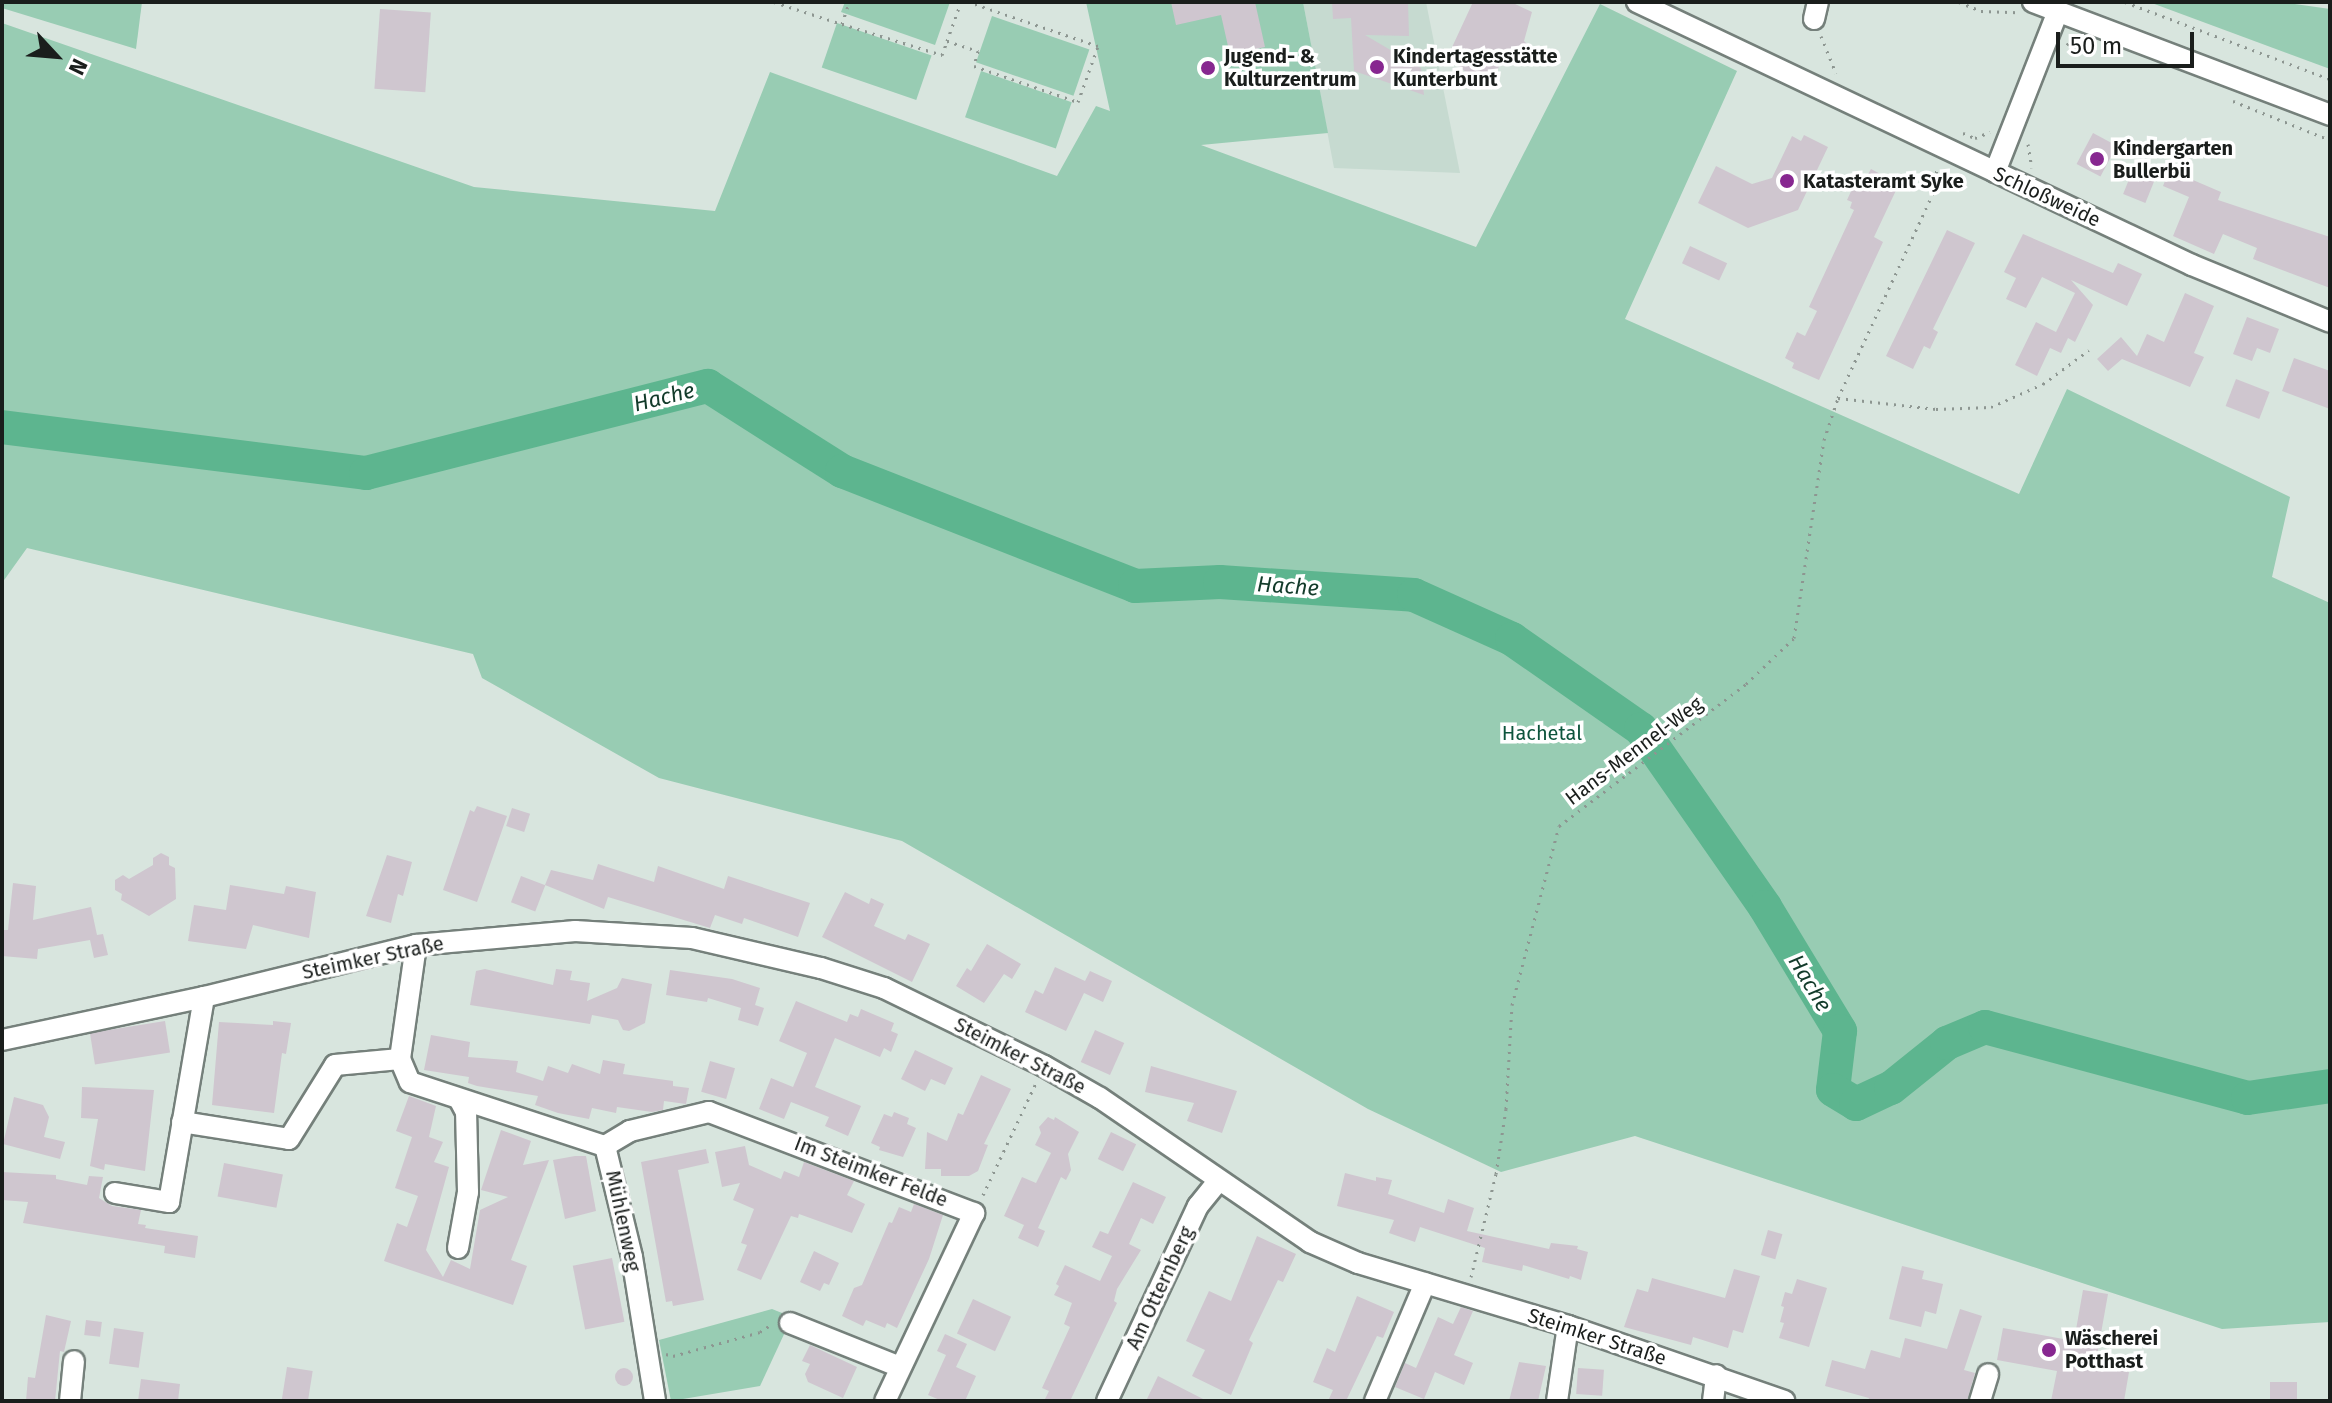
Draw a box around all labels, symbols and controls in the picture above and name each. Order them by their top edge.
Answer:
north arrow [16,16,96,96]
scale bar [2060,16,2198,66]
text: 50 m [2070,32,2122,60]
place label: Jugend- & Kulturzentrum [1224,44,1356,91]
place label: Kindertagesstätte Kunterbunt [1393,44,1557,91]
text: N [63,54,93,79]
marker: Kindertagesstätte Kunterbunt [1368,58,1386,76]
marker: Jugend- & Kulturzentrum [1199,59,1217,77]
place label: Kindergarten Bullerbü [2113,136,2233,183]
marker: Kindergarten Bullerbü [2088,150,2106,168]
street label: Schloßweide [1990,162,2104,232]
place label: Katasteramt Syke [1803,169,1964,193]
marker: Katasteramt Syke [1778,172,1796,190]
water label: Hache [631,377,697,417]
water label: Hache [1256,571,1320,601]
street label: Hans-Mennel-Weg [1561,692,1707,810]
park label: Hachetal [1502,721,1582,745]
street label: Steimker Straße [300,931,446,985]
water label: Hache [1783,950,1837,1016]
street label: Steimker Straße [950,1013,1090,1099]
street label: Im Steimker Felde [791,1132,951,1212]
street label: Mühlenweg [601,1168,645,1274]
street label: Am Otternberg [1121,1223,1199,1353]
street label: Steimker Straße [1525,1303,1669,1371]
place label: Wäscherei Potthast [2065,1326,2158,1373]
marker: Wäscherei Potthast [2040,1341,2058,1359]

